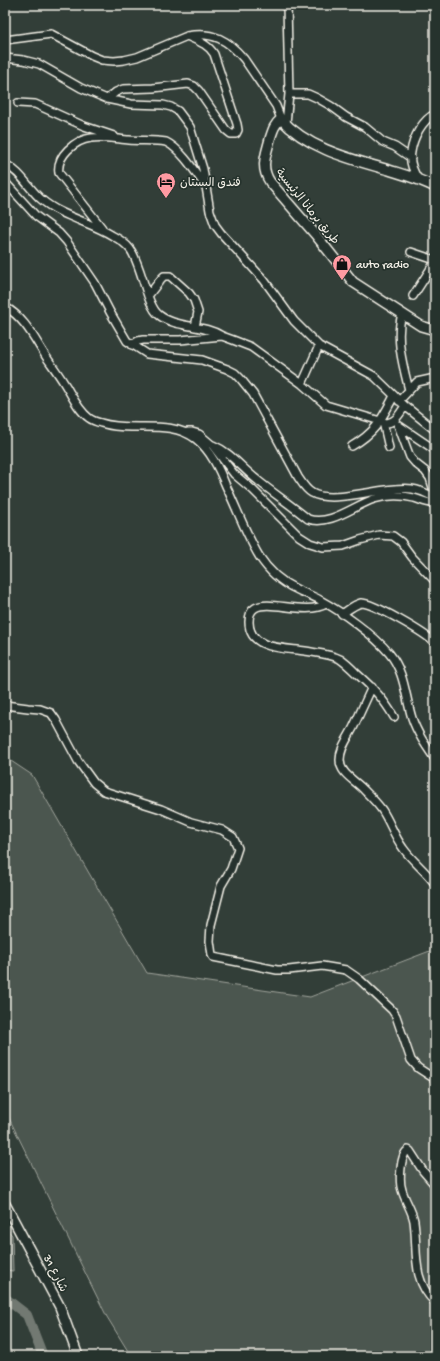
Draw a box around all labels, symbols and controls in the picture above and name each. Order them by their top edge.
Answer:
street label: طريق برمانا الرئيسية [272,166,341,248]
hotel icon: فندق البستان [155,171,177,199]
place label: فندق البستان [180,177,241,191]
shop icon: auto radio [331,253,353,281]
place label: auto radio [356,259,409,273]
street label: شارع 31 [38,1252,70,1295]

